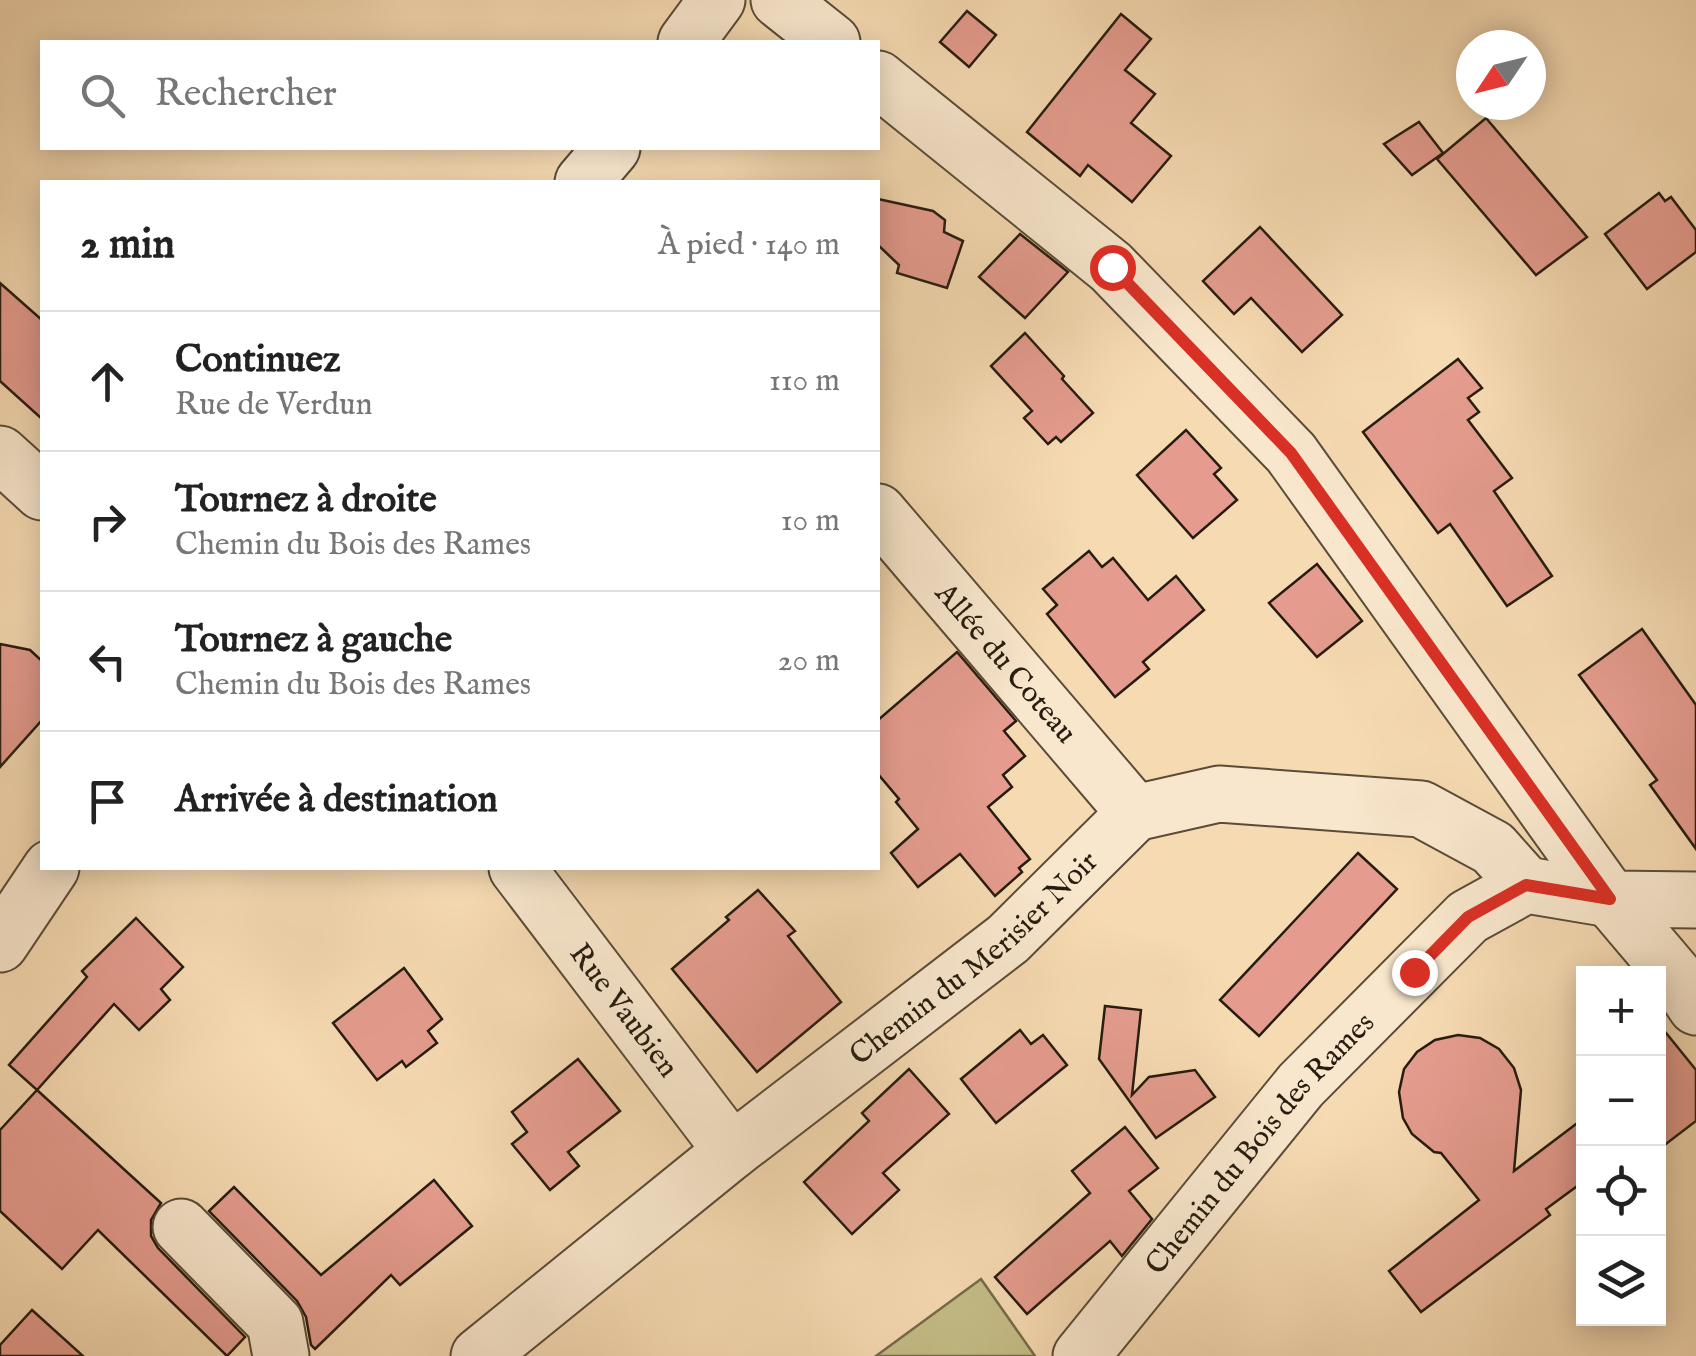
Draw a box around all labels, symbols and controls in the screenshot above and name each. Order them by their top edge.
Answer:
north arrow [1456,30,1546,120]
search box [40,40,880,150]
icon: search [75,68,130,123]
text: Rechercher [155,71,337,119]
text: 2 min [80,219,175,272]
text: À pied · 140 m [658,225,840,266]
route start [1090,245,1136,291]
text: Continuez [175,337,341,385]
icon: ahead [80,354,135,409]
text: 110 m [769,361,840,402]
text: Rue de Verdun [175,385,373,426]
text: Tournez à droite [175,477,437,525]
icon: right [80,494,135,549]
text: 10 m [781,501,840,542]
text: Chemin du Bois des Rames [175,525,531,566]
street label: Allée du Coteau [925,575,1084,752]
text: Tournez à gauche [175,617,452,665]
icon: left [80,634,135,689]
text: 20 m [778,641,840,682]
text: Chemin du Bois des Rames [175,665,531,706]
icon: arrive [80,774,135,829]
text: Arrivée à destination [175,777,498,825]
street label: Chemin du Merisier Noir [843,844,1107,1075]
street label: Rue Vaubien [560,936,686,1086]
route end [1392,950,1438,996]
map controls [1576,966,1666,1326]
button: + [1576,966,1666,1056]
street label: Chemin du Bois des Rames [1138,1005,1384,1283]
button: − [1576,1056,1666,1146]
button: locate [1576,1146,1666,1236]
button: layers [1576,1236,1666,1326]

